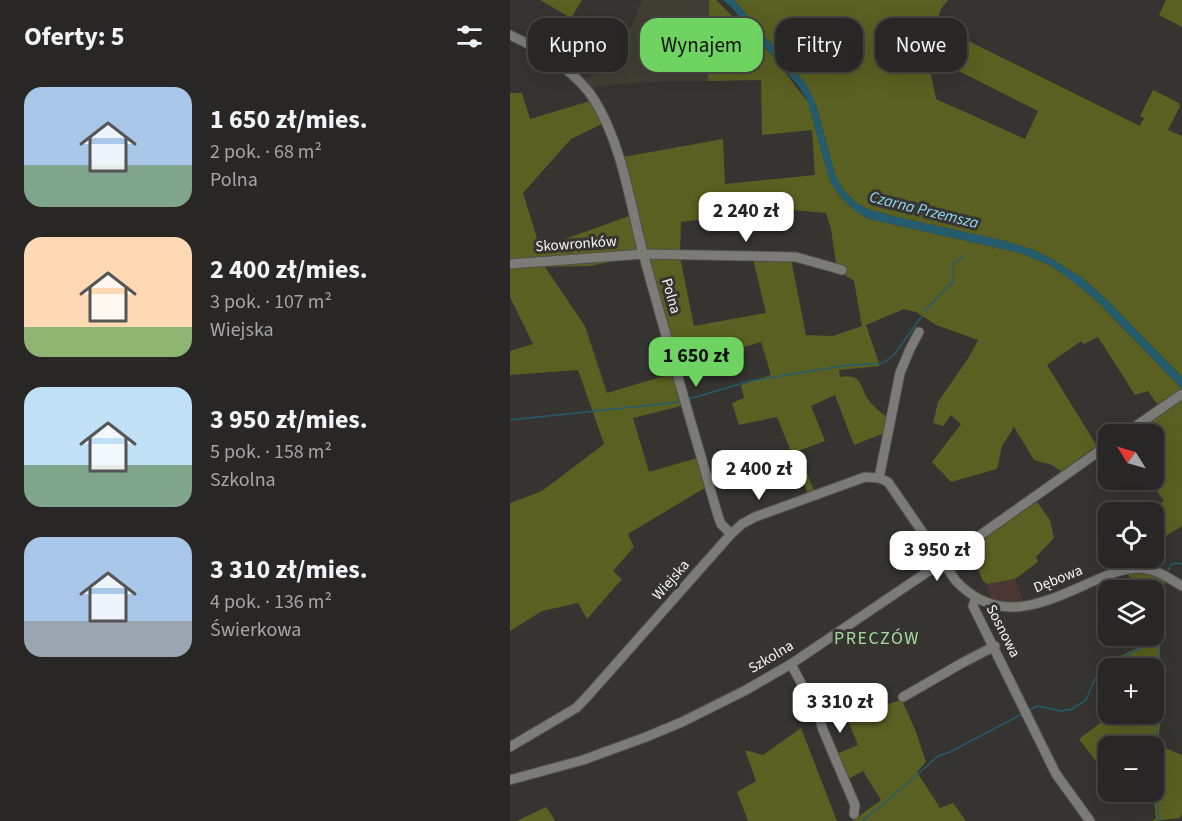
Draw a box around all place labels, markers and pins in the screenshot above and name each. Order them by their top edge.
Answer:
pin: 2 240 zł [684,192,808,243]
pin: 1 650 zł [634,337,758,388]
pin: 2 400 zł [697,450,821,501]
pin: 3 950 zł [875,531,999,582]
pin: 3 310 zł [778,683,902,734]

